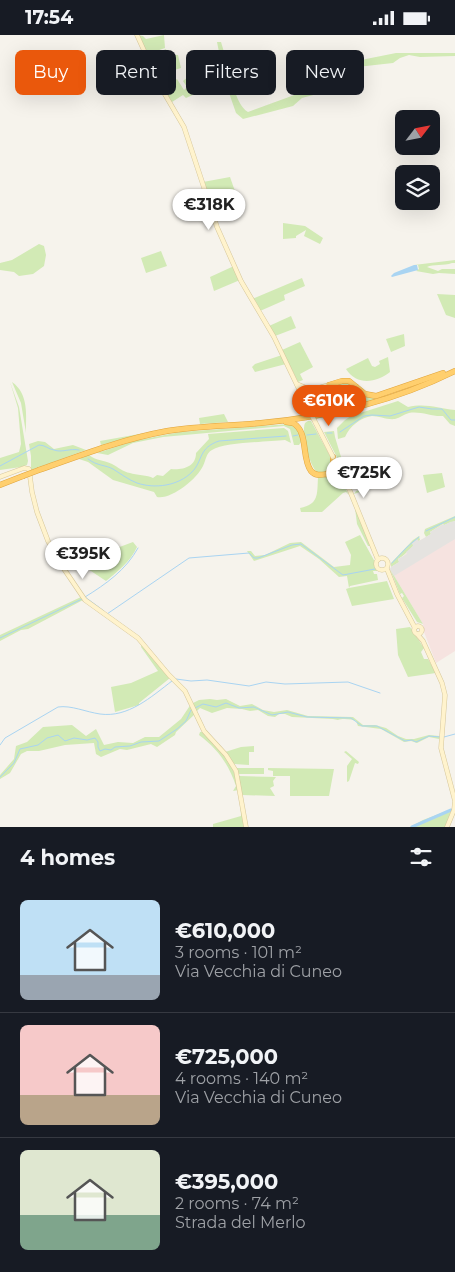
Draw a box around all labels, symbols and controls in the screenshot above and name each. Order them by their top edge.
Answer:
text: 17:54 [25,6,73,29]
chip: Buy [15,50,86,95]
chip: Rent [96,50,176,95]
chip: Filters [186,50,276,95]
chip: New [286,50,364,95]
north arrow [395,110,440,155]
map controls [395,110,440,210]
button: layers [395,165,440,210]
pin: €318K [174,189,244,231]
text: €318K [183,195,235,214]
pin: €610K [294,385,364,427]
text: €610K [303,391,355,410]
pin: €725K [329,457,399,499]
text: €725K [337,463,391,482]
pin: €395K [48,537,118,580]
text: €395K [56,544,110,563]
icon: filters [407,843,435,871]
text: 4 homes [20,845,115,870]
text: €610,000 [175,918,275,943]
icon: home [60,920,120,980]
text: 3 rooms · 101 m² [175,943,302,962]
text: Via Vecchia di Cuneo [175,962,342,981]
text: €725,000 [175,1044,278,1069]
icon: home [60,1045,120,1105]
text: 4 rooms · 140 m² [175,1069,308,1088]
text: Via Vecchia di Cuneo [175,1088,342,1107]
text: €395,000 [175,1169,278,1194]
icon: home [60,1170,120,1230]
text: 2 rooms · 74 m² [175,1194,299,1213]
text: Strada del Merlo [175,1213,306,1232]

